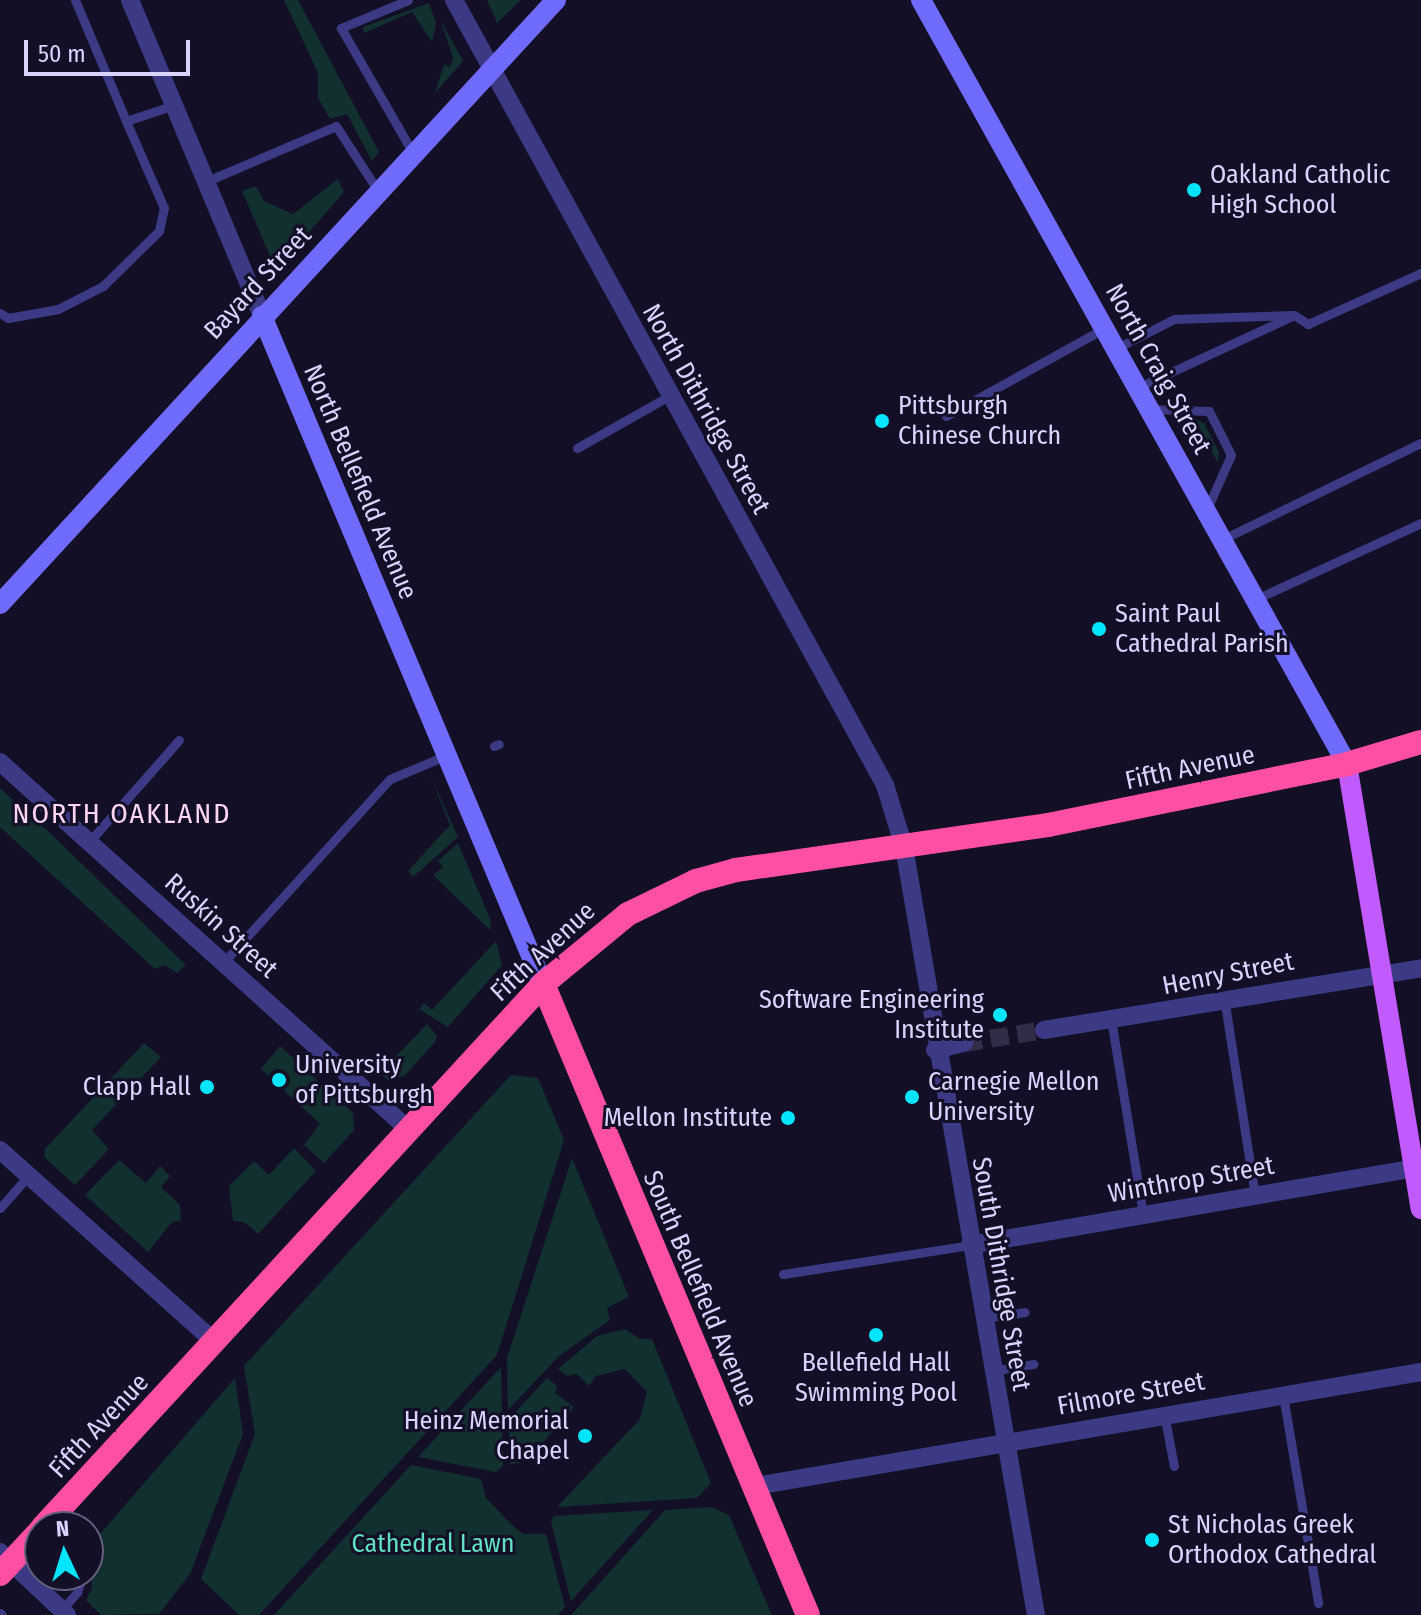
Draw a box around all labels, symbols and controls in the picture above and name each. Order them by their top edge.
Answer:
scale bar [28,24,194,74]
text: 50 m [38,40,86,68]
place label: Oakland Catholic High School [1210,159,1390,220]
marker: Oakland Catholic High School [1185,181,1203,199]
street label: Bayard Street [198,220,318,346]
street label: North Craig Street [1098,279,1218,459]
street label: North Dithridge Street [635,299,777,519]
street label: North Bellefield Avenue [296,360,424,604]
place label: Pittsburgh Chinese Church [898,390,1061,452]
marker: Pittsburgh Chinese Church [873,412,891,430]
place label: Saint Paul Cathedral Parish [1115,598,1289,660]
marker: Saint Paul Cathedral Parish [1090,620,1108,638]
street label: Fifth Avenue [1122,739,1258,797]
district label: NORTH OAKLAND [12,797,232,831]
street label: Ruskin Street [158,867,284,985]
street label: Fifth Avenue [484,896,602,1008]
street label: Henry Street [1160,946,1296,1002]
place label: Software Engineering Institute [759,984,984,1046]
marker: Software Engineering Institute [991,1006,1009,1024]
place label: University of Pittsburgh [295,1049,433,1110]
place label: Carnegie Mellon University [928,1066,1099,1128]
place label: Clapp Hall [83,1071,191,1103]
marker: University of Pittsburgh [270,1071,288,1089]
marker: Clapp Hall [198,1078,216,1096]
marker: Carnegie Mellon University [903,1088,921,1106]
place label: Mellon Institute [604,1102,772,1134]
marker: Mellon Institute [779,1109,797,1127]
street label: Winthrop Street [1106,1150,1276,1210]
street label: South Dithridge Street [965,1155,1037,1393]
street label: South Bellefield Avenue [636,1166,764,1412]
marker: Bellefield Hall Swimming Pool [867,1326,885,1344]
place label: Bellefield Hall Swimming Pool [795,1347,957,1408]
street label: Filmore Street [1055,1366,1207,1422]
street label: Fifth Avenue [43,1367,155,1485]
place label: Heinz Memorial Chapel [404,1405,569,1466]
marker: Heinz Memorial Chapel [576,1427,594,1445]
place label: St Nicholas Greek Orthodox Cathedral [1168,1509,1376,1570]
north arrow [24,1511,104,1591]
text: N [55,1515,70,1542]
park label: Cathedral Lawn [351,1528,515,1560]
marker: St Nicholas Greek Orthodox Cathedral [1143,1531,1161,1549]

